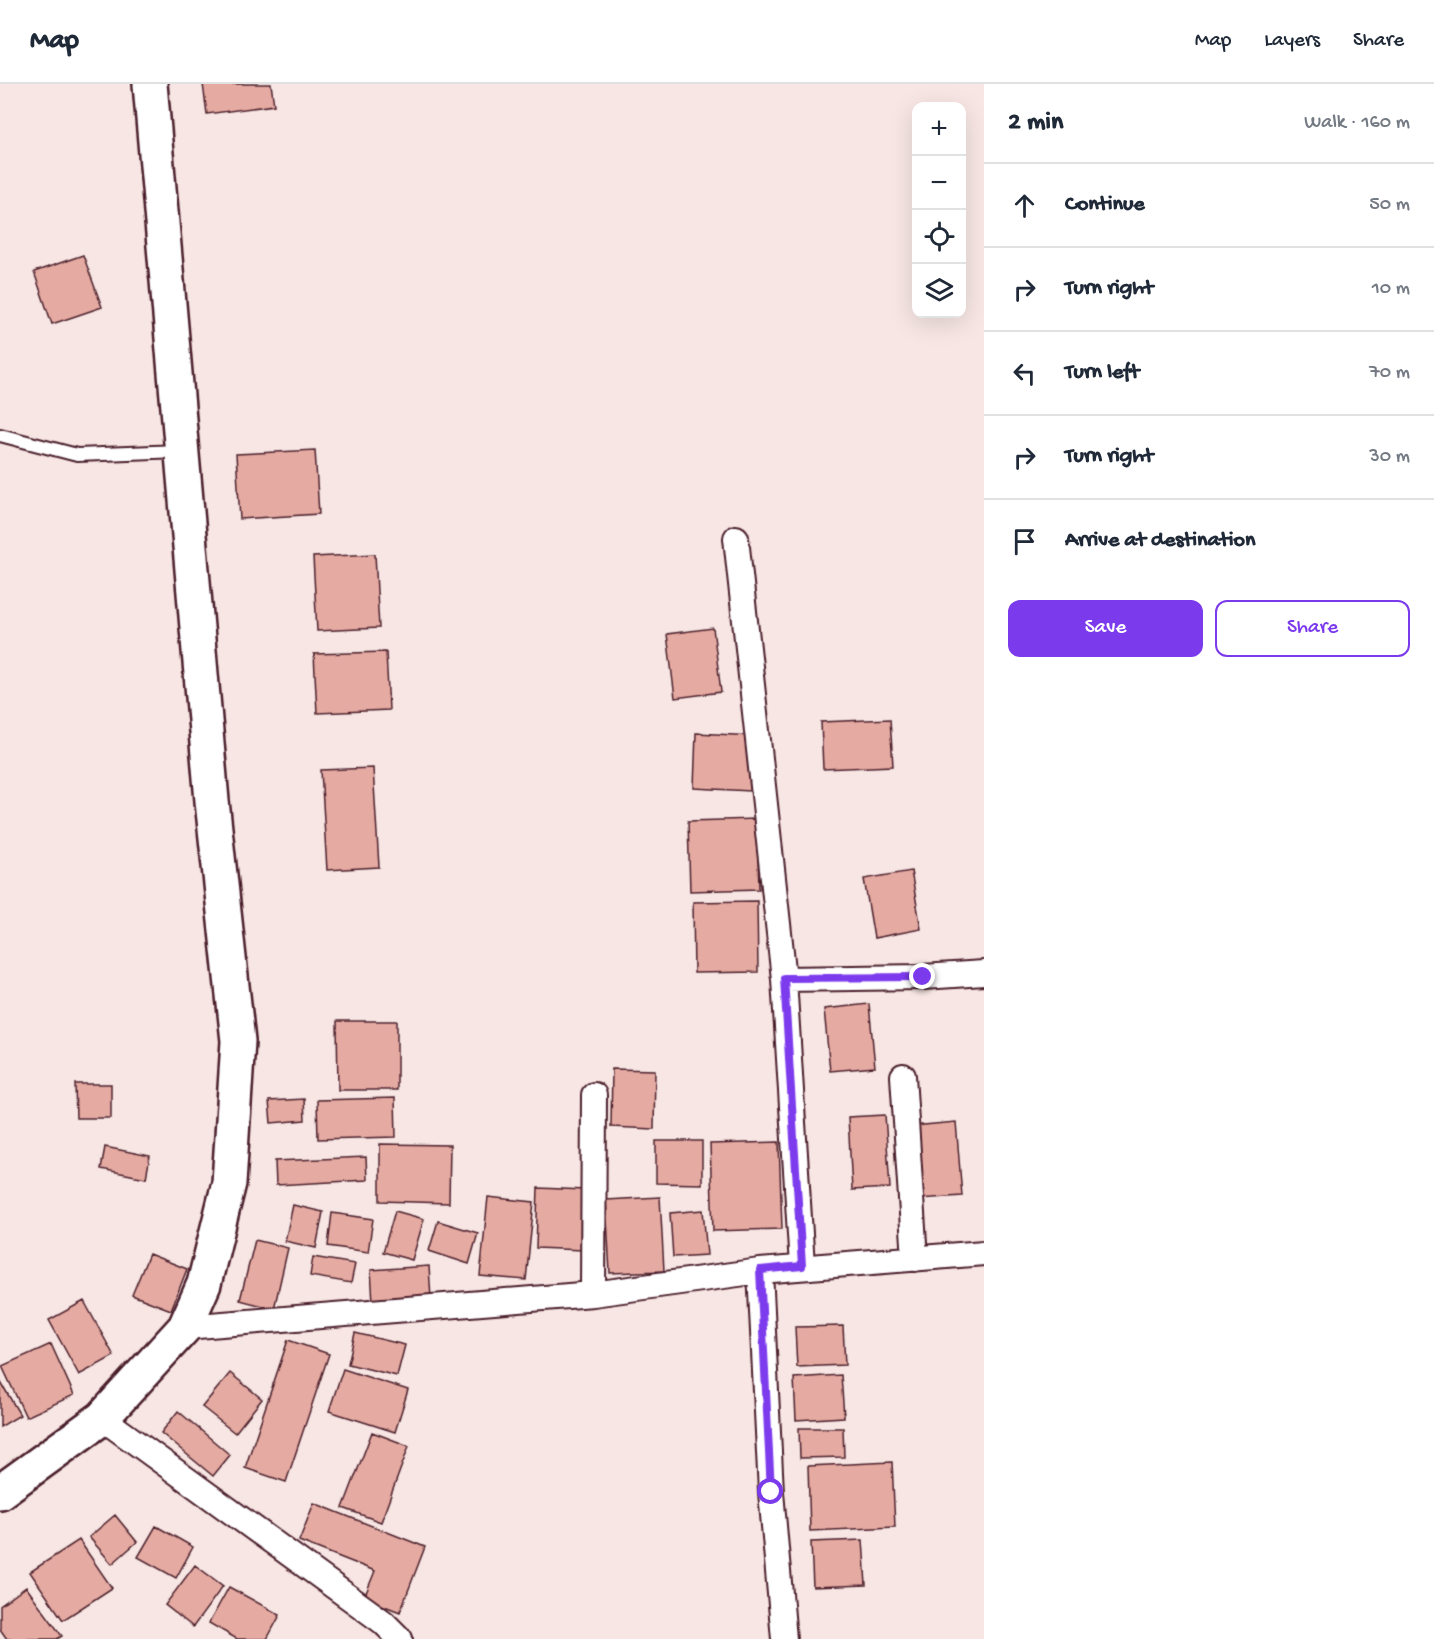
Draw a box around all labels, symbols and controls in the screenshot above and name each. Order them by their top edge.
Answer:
text: Map [30,25,79,58]
text: Map [1195,29,1231,54]
text: Layers [1264,29,1320,54]
text: Share [1353,29,1404,54]
map controls [912,102,966,318]
button: + [912,102,966,156]
text: 2 min [1008,108,1063,139]
text: Walk · 160 m [1304,112,1410,135]
button: − [912,156,966,210]
icon: ahead [1008,189,1041,222]
text: Continue [1065,192,1145,218]
text: 50 m [1369,194,1410,217]
button: locate [912,210,966,264]
button: layers [912,264,966,318]
icon: right [1008,273,1041,306]
text: Turn right [1065,276,1153,302]
text: 10 m [1372,278,1410,301]
icon: left [1008,357,1041,390]
text: Turn left [1065,360,1139,386]
text: 70 m [1369,362,1410,385]
icon: right [1008,441,1041,474]
text: Turn right [1065,444,1153,470]
text: 30 m [1369,446,1410,469]
icon: arrive [1008,525,1041,558]
text: Arrive at destination [1065,528,1255,554]
button: Save [1008,600,1203,657]
button: Share [1215,600,1410,657]
route end [909,963,935,989]
route start [757,1478,783,1504]

